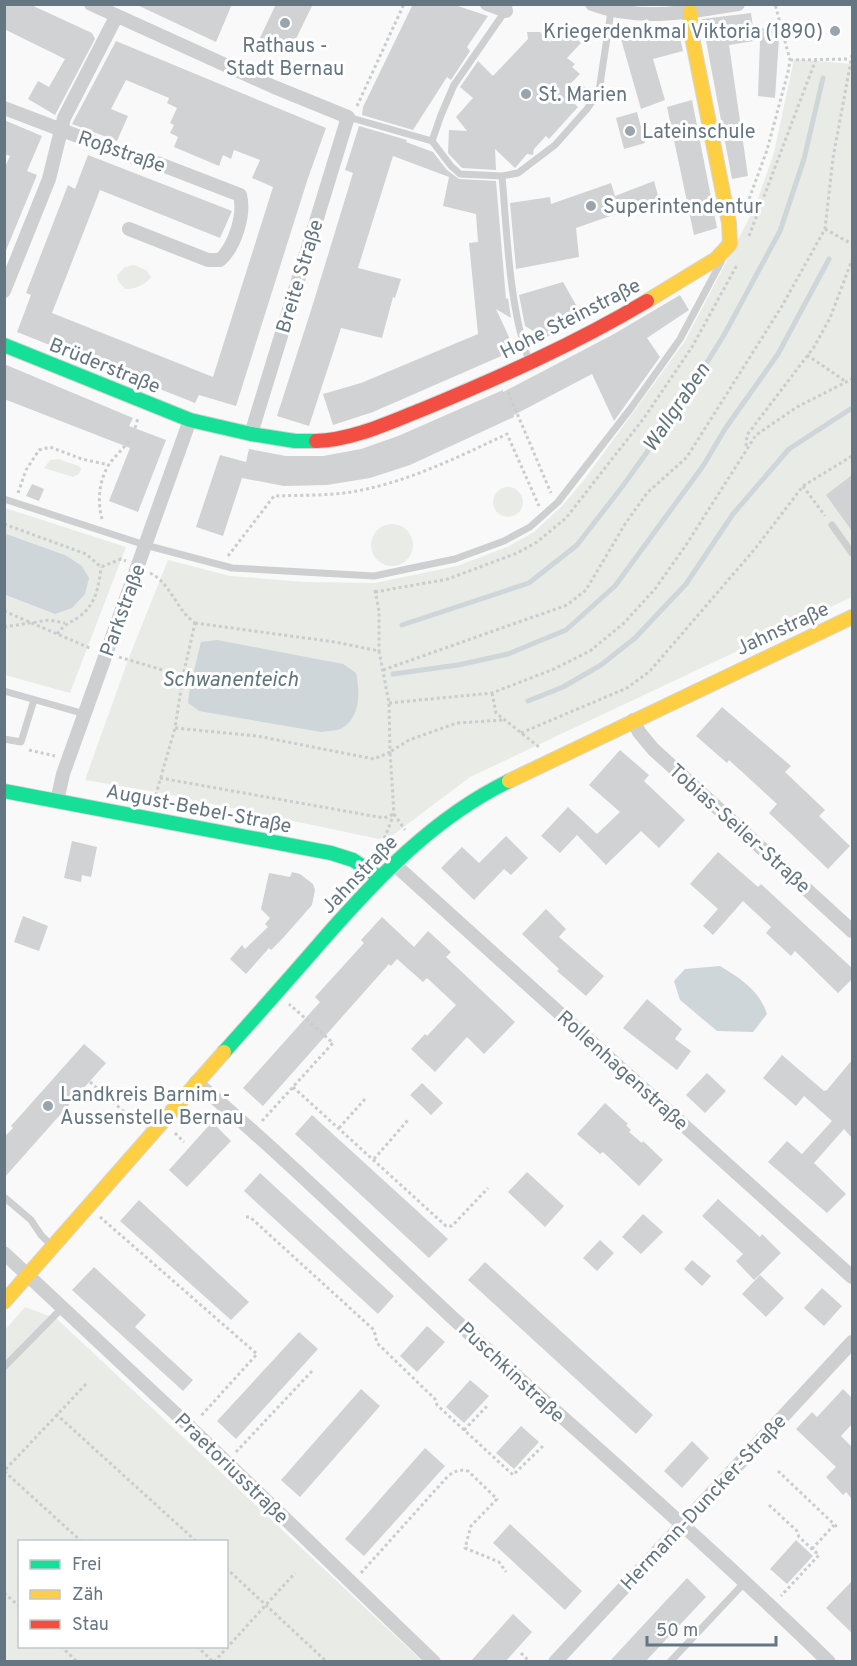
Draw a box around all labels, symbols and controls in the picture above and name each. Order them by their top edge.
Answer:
marker: Rathaus - Stadt Bernau [278,16,292,30]
place label: Kriegerdenkmal Viktoria (1890) [543,20,823,46]
marker: Kriegerdenkmal Viktoria (1890) [828,24,842,38]
place label: Rathaus - Stadt Bernau [226,34,344,83]
place label: St. Marien [538,83,627,109]
marker: St. Marien [519,87,533,101]
place label: Lateinschule [642,120,756,146]
marker: Lateinschule [623,124,637,138]
street label: Roßstraße [74,126,169,180]
place label: Superintendentur [603,195,762,221]
marker: Superintendentur [584,199,598,213]
street label: Breite Straße [271,217,330,336]
street label: Hohe Steinstraße [496,273,645,366]
street label: Brüderstraße [45,333,164,401]
water label: Wallgraben [638,358,717,458]
street label: Parkstraße [95,561,153,660]
street label: Jahnstraße [732,597,834,663]
water label: Schwanenteich [162,667,299,694]
street label: Tobias-Seiler-Straße [662,759,815,900]
street label: August-Bebel-Straße [104,779,294,841]
street label: Jahnstraße [316,830,404,920]
street label: Rollenhagenstraße [551,1006,693,1137]
place label: Landkreis Barnim - Aussenstelle Bernau [60,1083,244,1132]
marker: Landkreis Barnim - Aussenstelle Bernau [41,1099,55,1113]
street label: Puschkinstraße [452,1317,569,1430]
street label: Praetoriusstraße [168,1408,293,1530]
street label: Hermann-Duncker-Straße [616,1410,793,1597]
legend [18,1540,228,1648]
text: Frei [72,1554,102,1577]
text: Zäh [72,1584,103,1607]
scale bar [647,1609,776,1647]
text: Stau [72,1614,109,1637]
text: 50 m [656,1620,698,1643]

